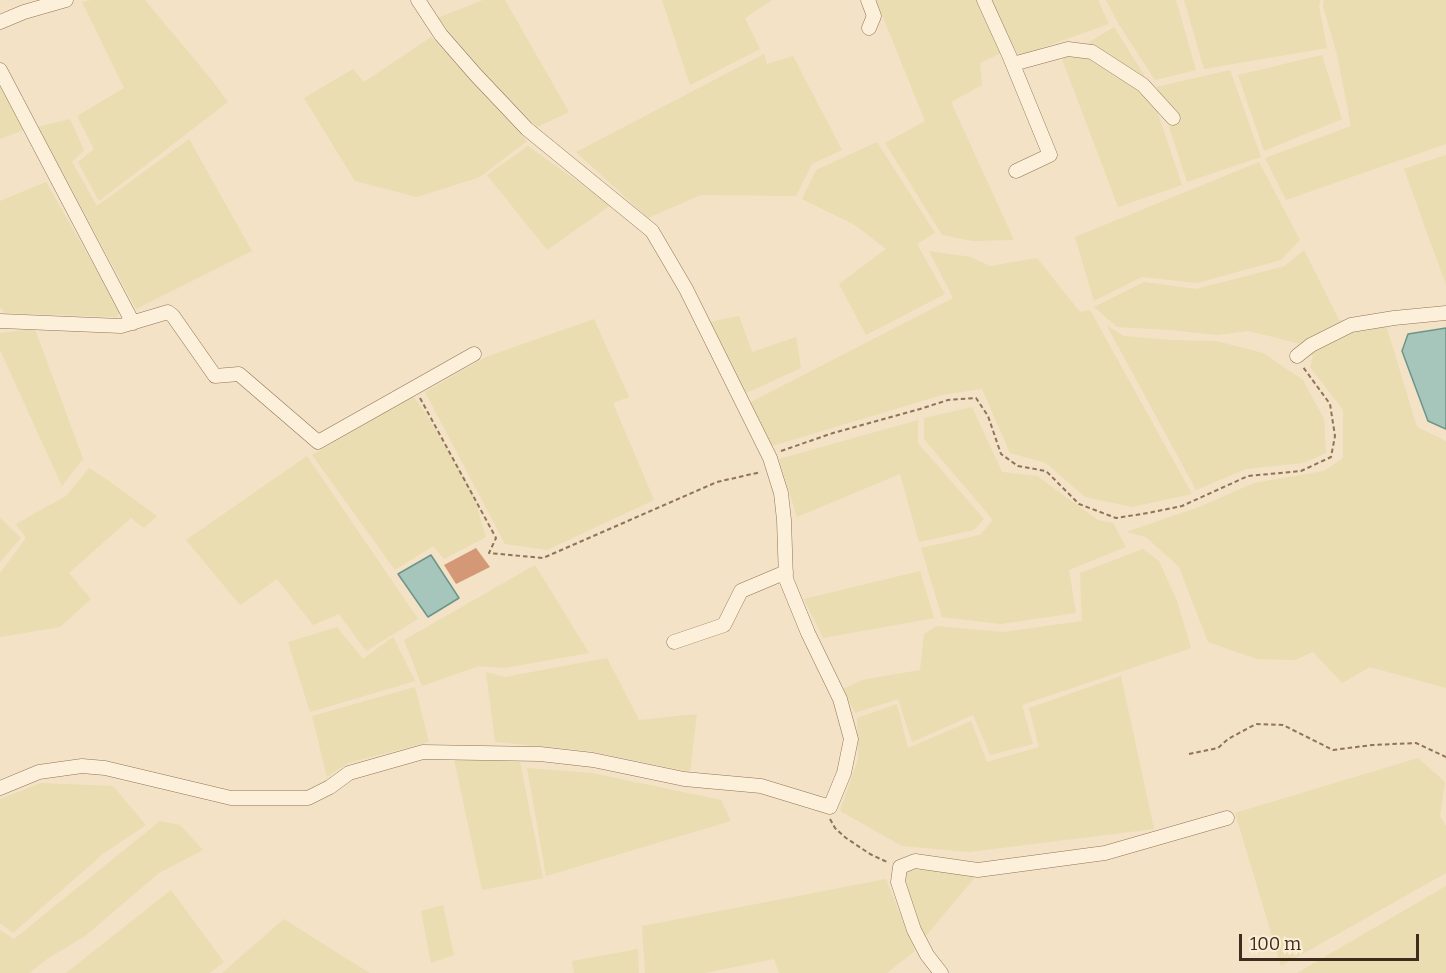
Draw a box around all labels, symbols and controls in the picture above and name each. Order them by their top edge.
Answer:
scale bar [1242,922,1422,960]
text: 100 m [1250,933,1301,955]

